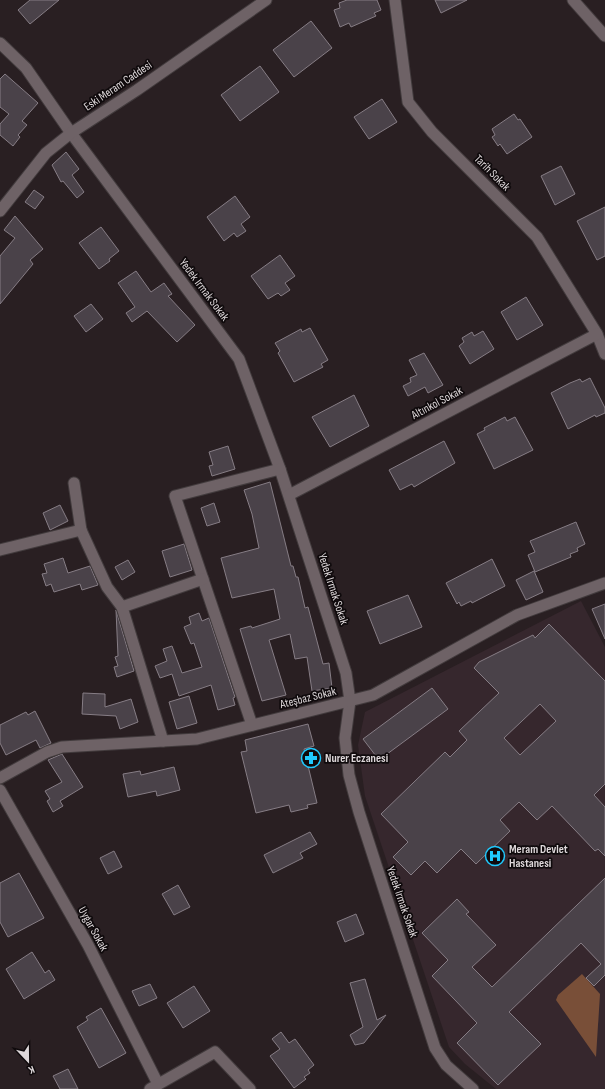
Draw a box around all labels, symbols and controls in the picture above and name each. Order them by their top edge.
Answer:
street label: Eski Meram Caddesi [81,58,155,114]
street label: Tarih Sokak [471,152,514,195]
street label: Yedek Irmak Sokak [176,256,233,324]
street label: Altınkol Sokak [408,383,466,423]
street label: Yedek Irmak Sokak [314,551,352,627]
street label: Ateşbaz Sokak [277,684,338,712]
pharmacy icon: Nurer Eczanesi [300,747,322,769]
place label: Nurer Eczanesi [325,751,388,766]
place label: Meram Devlet Hastanesi [509,842,568,871]
hospital icon: Meram Devlet Hastanesi [484,845,506,867]
street label: Yedek Irmak Sokak [383,865,421,940]
street label: Uygar Sokak [75,904,112,954]
north arrow [8,1041,48,1081]
text: K [26,1063,37,1077]

